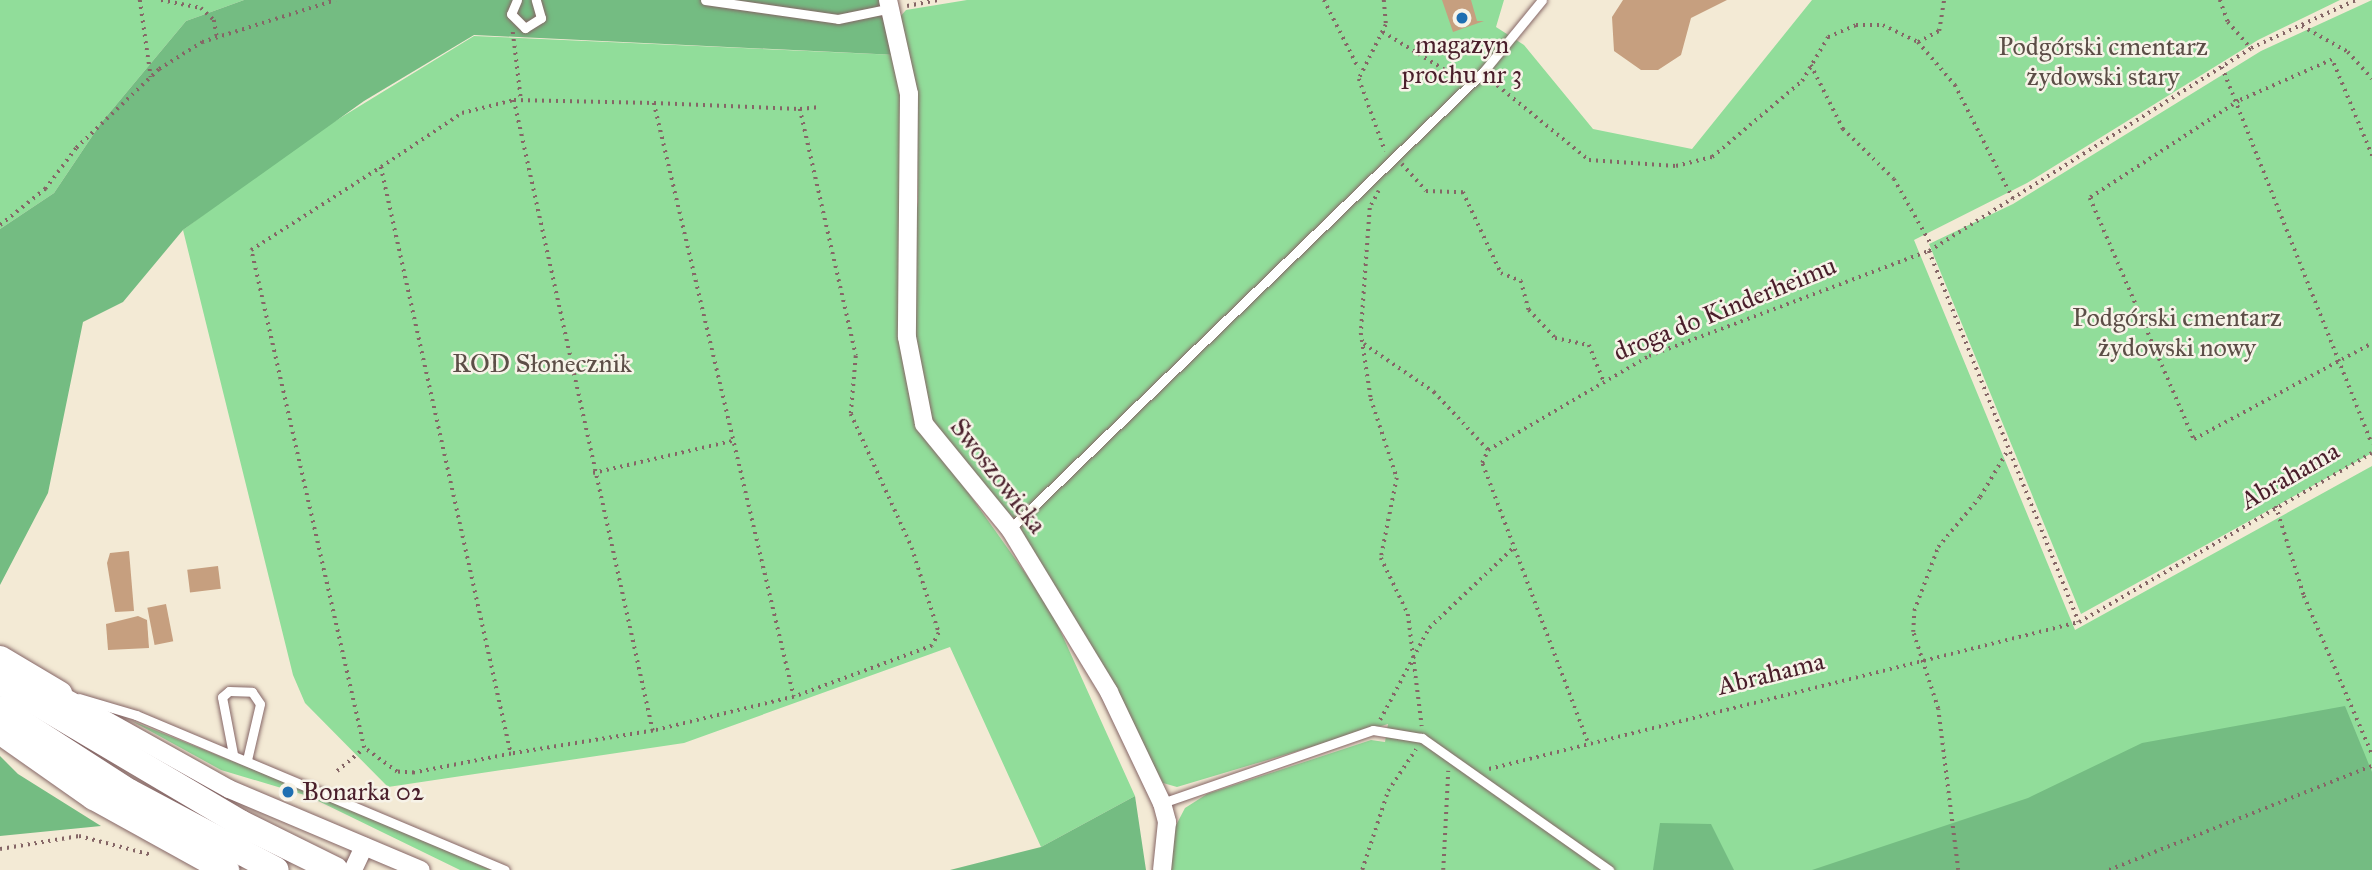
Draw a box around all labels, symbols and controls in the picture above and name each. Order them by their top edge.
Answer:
marker: magazyn prochu nr 3 [1454,10,1470,26]
place label: magazyn prochu nr 3 [1402,29,1522,90]
park label: Podgórski cmentarz żydowski stary [1998,31,2208,92]
street label: droga do Kinderheimu [1609,250,1841,368]
park label: Podgórski cmentarz żydowski nowy [2072,302,2282,364]
park label: ROD Słonecznik [452,348,632,380]
street label: Swoszowicka [943,412,1053,540]
street label: Abrahama [2235,435,2345,517]
street label: Abrahama [1714,646,1828,702]
place label: Bonarka 02 [302,776,424,808]
marker: Bonarka 02 [280,784,296,800]

